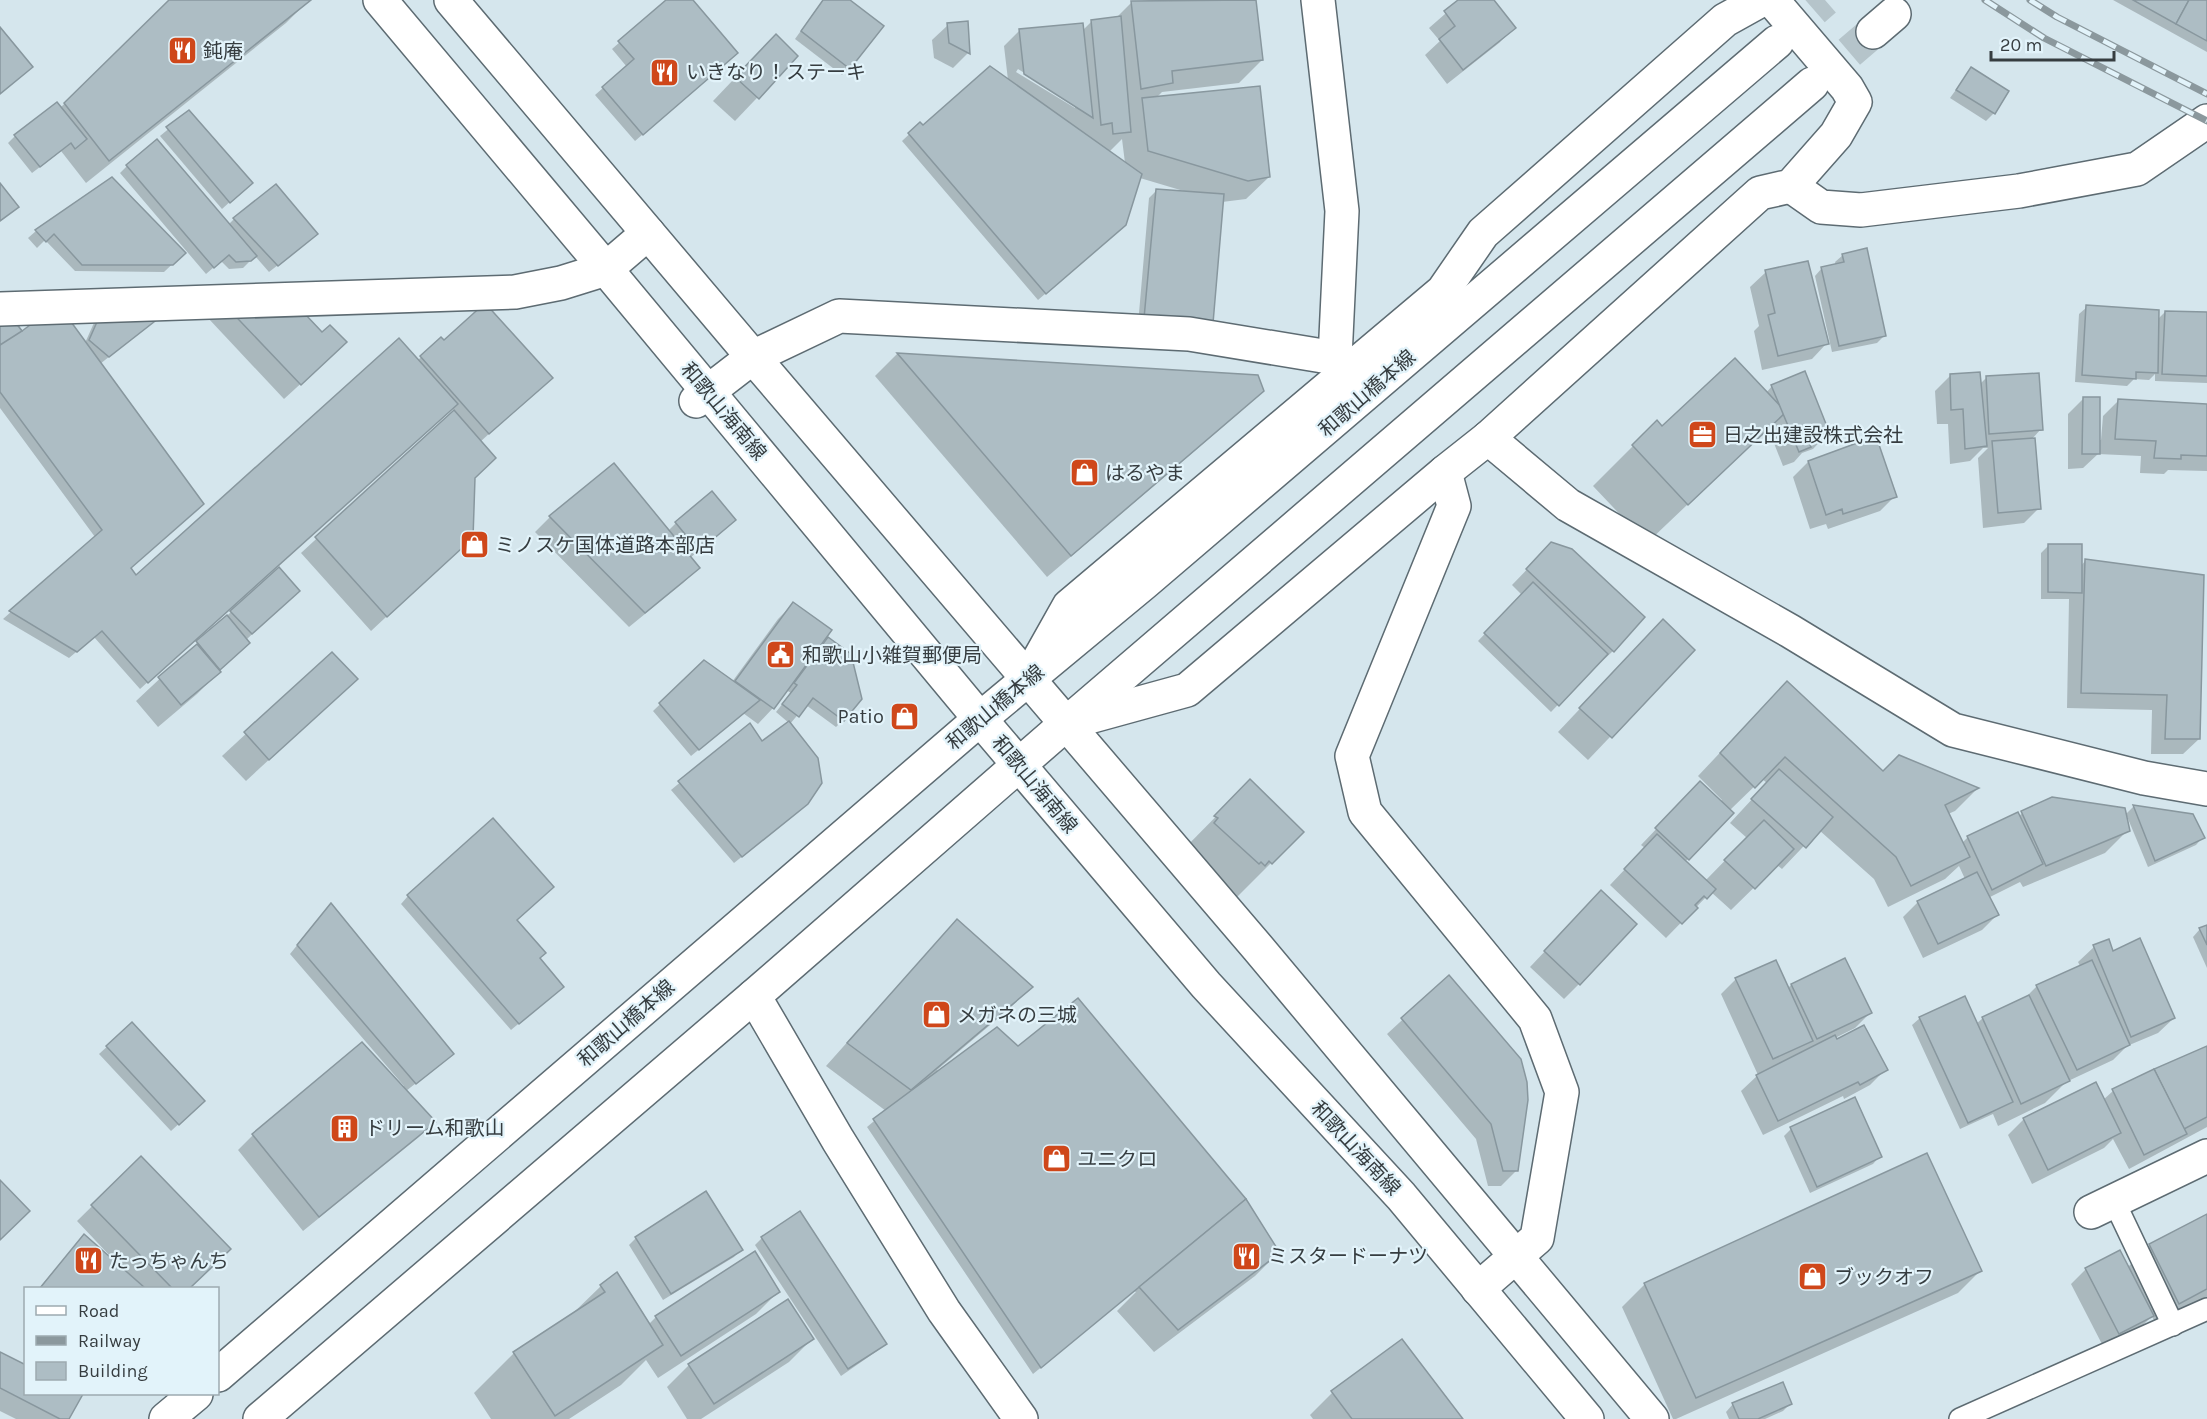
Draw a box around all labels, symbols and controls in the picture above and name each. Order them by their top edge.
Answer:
scale bar [1991,24,2114,62]
text: 20 m [2000,34,2042,56]
restaurant icon: 鈍庵 [166,35,198,67]
place label: 鈍庵 [203,40,243,63]
restaurant icon: いきなり！ステーキ [649,56,681,88]
place label: いきなり！ステーキ [686,61,866,84]
street label: 和歌山橋本線 [1315,345,1420,441]
street label: 和歌山海南線 [676,358,771,465]
office icon: 日之出建設株式会社 [1686,419,1718,451]
place label: 日之出建設株式会社 [1723,424,1903,447]
shop icon: はるやま [1068,457,1100,489]
place label: はるやま [1105,462,1185,485]
shop icon: ミノスケ国体道路本部店 [458,529,490,561]
place label: ミノスケ国体道路本部店 [495,534,715,557]
public building icon: 和歌山小雑賀郵便局 [765,639,797,671]
place label: 和歌山小雑賀郵便局 [802,644,982,667]
street label: 和歌山橋本線 [942,660,1049,755]
shop icon: Patio [889,700,921,732]
place label: Patio [838,705,884,728]
street label: 和歌山海南線 [987,731,1082,838]
street label: 和歌山橋本線 [574,975,679,1071]
shop icon: メガネの三城 [920,999,952,1031]
place label: メガネの三城 [957,1004,1077,1027]
street label: 和歌山海南線 [1306,1097,1405,1200]
building icon: ドリーム和歌山 [328,1112,360,1144]
place label: ドリーム和歌山 [365,1117,504,1140]
shop icon: ユニクロ [1040,1143,1072,1175]
place label: ユニクロ [1077,1148,1157,1171]
restaurant icon: ミスタードーナツ [1231,1240,1263,1272]
restaurant icon: たっちゃんち [72,1245,104,1277]
place label: ミスタードーナツ [1268,1245,1428,1268]
place label: たっちゃんち [109,1250,229,1273]
shop icon: ブックオフ [1797,1261,1829,1293]
place label: ブックオフ [1834,1266,1934,1289]
legend [24,1287,219,1395]
text: Road [78,1300,119,1322]
text: Railway [78,1330,141,1352]
text: Building [78,1360,148,1382]

